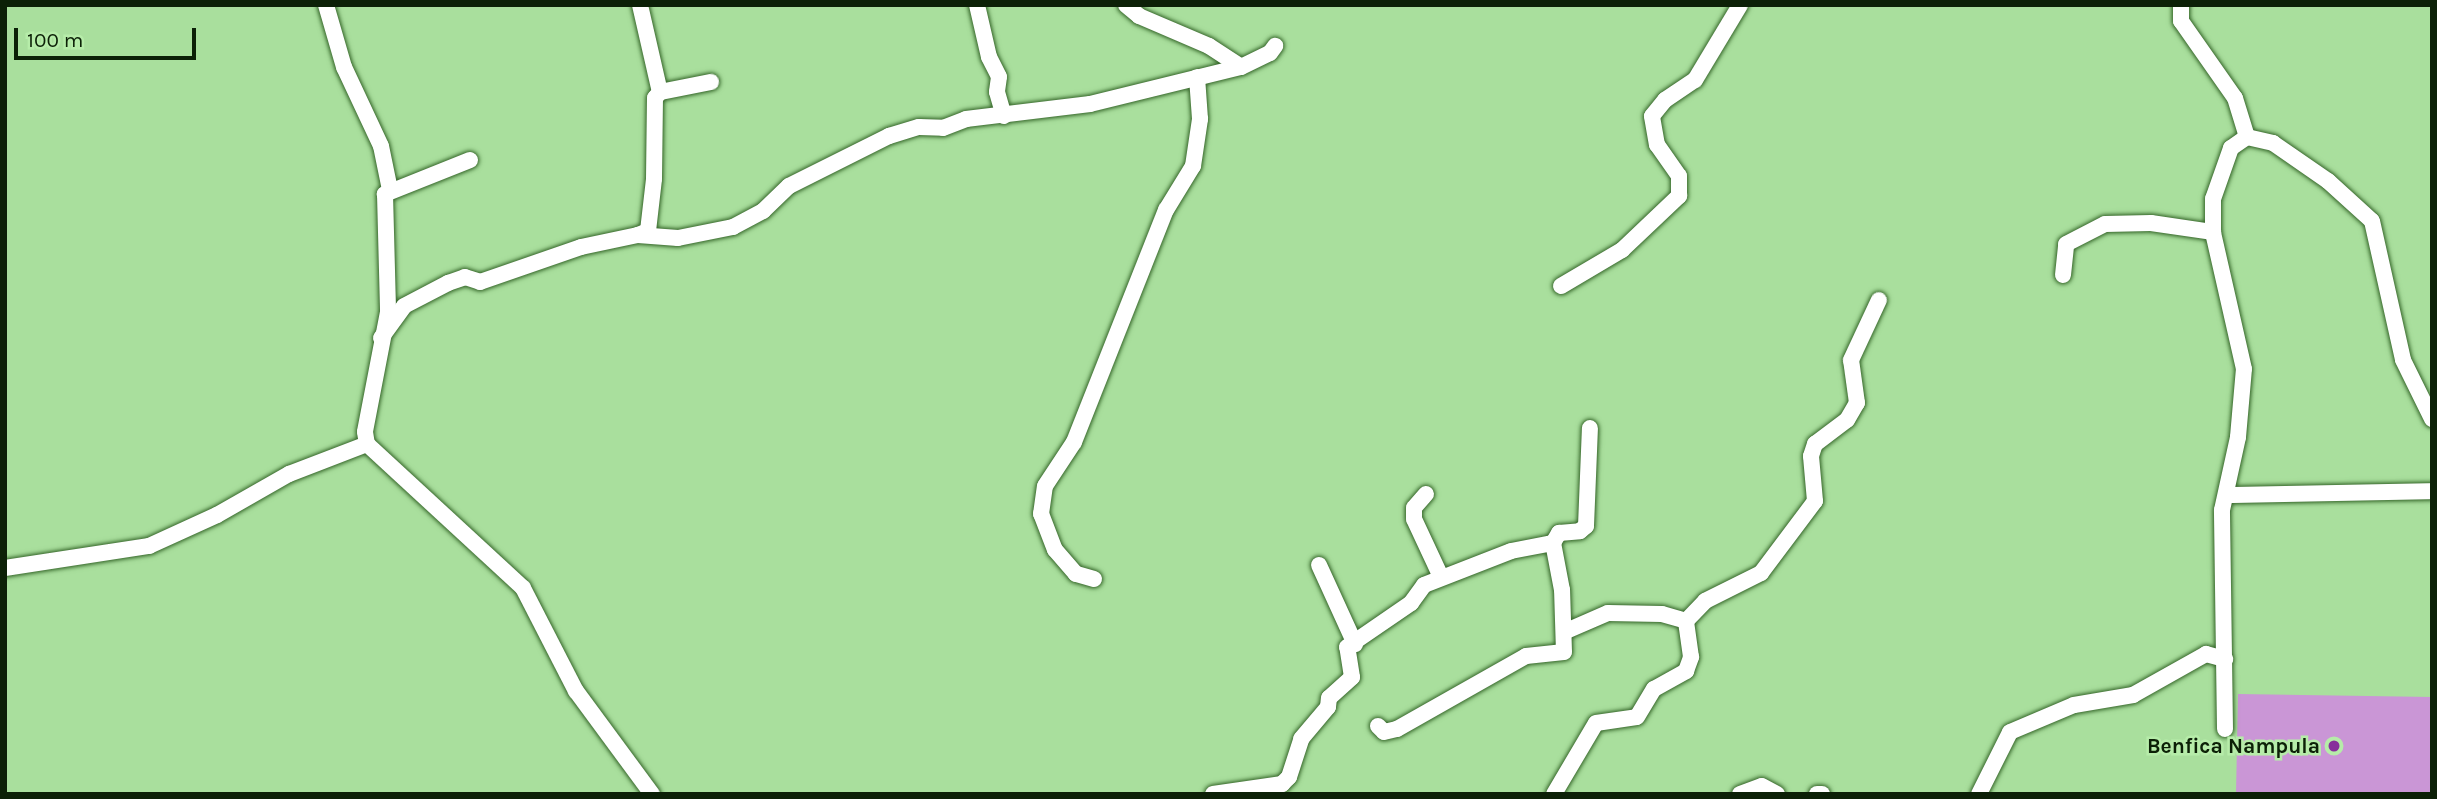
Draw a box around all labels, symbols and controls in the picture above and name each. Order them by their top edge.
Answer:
scale bar [18,14,200,58]
text: 100 m [27,28,84,52]
place label: Benfica Nampula [2147,733,2320,759]
marker: Benfica Nampula [2326,738,2342,754]

